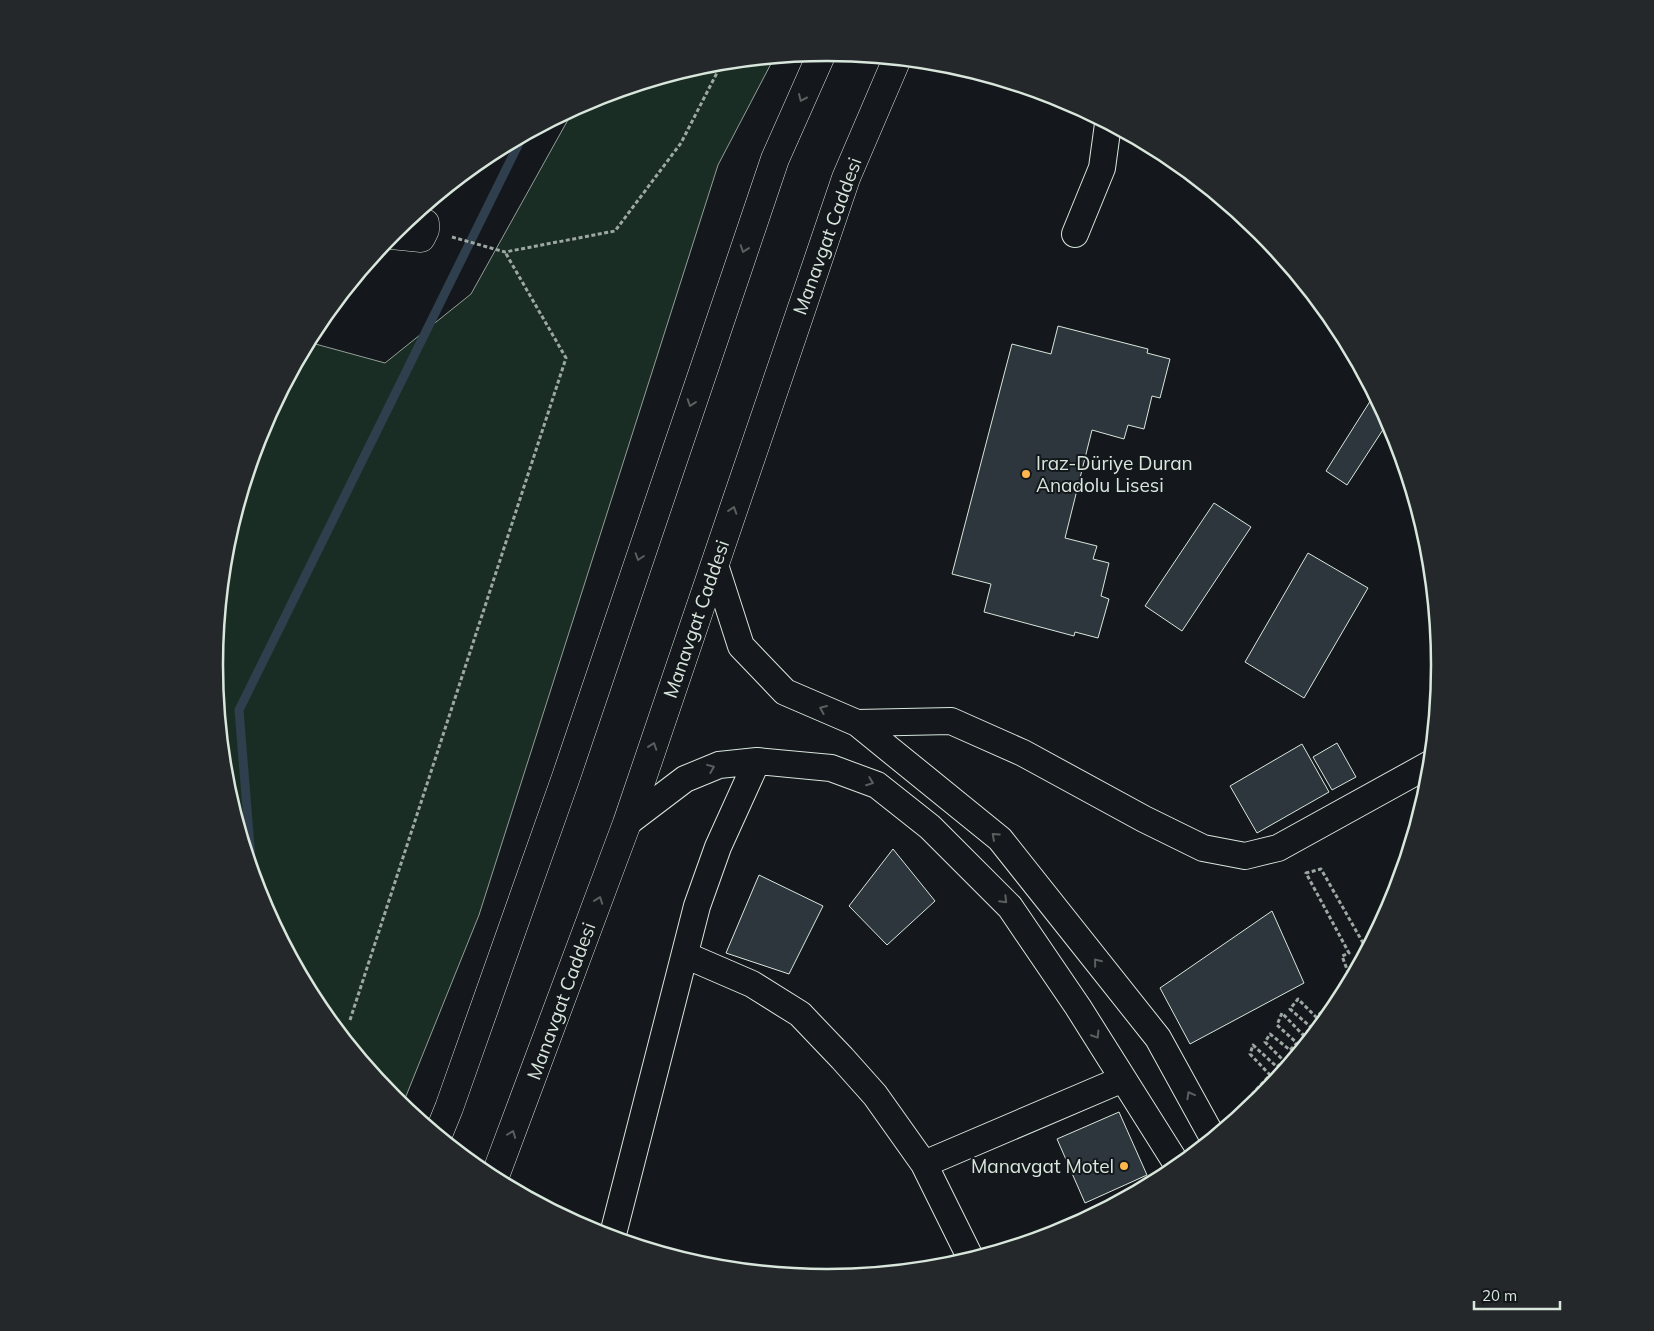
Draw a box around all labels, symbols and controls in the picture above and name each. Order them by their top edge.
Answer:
one-way arrow [797,93,808,102]
street label: Manavgat Caddesi [787,154,867,318]
one-way arrow [740,244,750,253]
one-way arrow [687,398,697,407]
place label: Iraz-Düriye Duran Anadolu Lisesi [1036,451,1193,497]
marker: Iraz-Düriye Duran Anadolu Lisesi [1020,468,1032,480]
one-way arrow [727,506,737,514]
street label: Manavgat Caddesi [658,537,734,701]
one-way arrow [635,552,645,561]
one-way arrow [820,704,828,714]
one-way arrow [647,743,657,751]
one-way arrow [706,764,715,775]
one-way arrow [865,776,874,786]
one-way arrow [992,833,1001,842]
one-way arrow [998,895,1007,904]
one-way arrow [593,896,603,904]
street label: Manavgat Caddesi [521,919,601,1083]
one-way arrow [1095,959,1103,968]
one-way arrow [1089,1029,1099,1038]
one-way arrow [1186,1091,1196,1100]
one-way arrow [506,1130,516,1139]
place label: Manavgat Motel [971,1154,1114,1178]
marker: Manavgat Motel [1118,1160,1130,1172]
scale bar [1474,1278,1560,1310]
text: 20 m [1482,1286,1517,1305]

